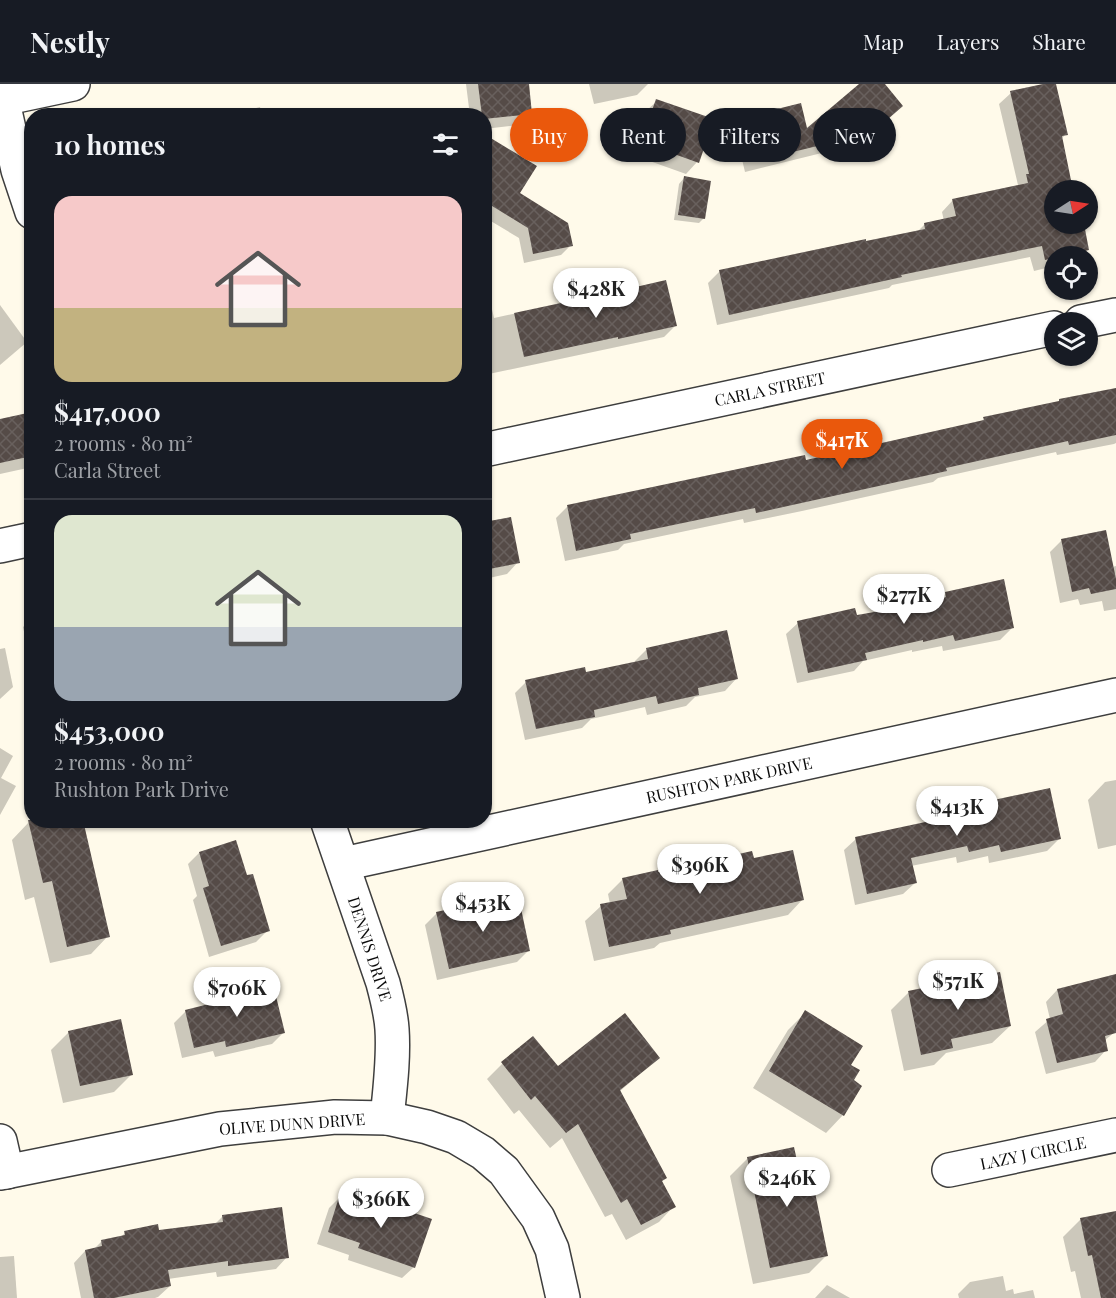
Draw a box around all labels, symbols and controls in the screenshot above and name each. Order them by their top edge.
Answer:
text: Nestly [30,23,110,60]
text: Map [863,27,904,55]
text: Layers [937,27,999,55]
text: Share [1032,27,1086,55]
chip: Buy [510,108,588,162]
chip: Rent [600,108,686,162]
chip: Filters [698,108,801,162]
chip: New [813,108,896,162]
text: 10 homes [54,127,166,162]
icon: filters [429,128,462,161]
north arrow [1044,180,1098,234]
map controls [1044,180,1098,366]
icon: home [204,235,312,343]
button: locate [1044,246,1098,300]
pin: $428K [554,268,638,319]
text: $428K [567,274,625,301]
button: layers [1044,312,1098,366]
street label: CARLA STREET [712,366,827,411]
text: $417,000 [54,394,161,429]
pin: $417K [800,419,884,470]
text: $417K [815,425,869,452]
text: 2 rooms · 80 m² [54,429,193,456]
text: Carla Street [54,456,160,483]
icon: home [204,554,312,662]
pin: $277K [862,574,946,625]
text: $277K [877,580,931,607]
text: $453,000 [54,713,165,748]
text: 2 rooms · 80 m² [54,748,193,775]
street label: RUSHTON PARK DRIVE [644,752,814,807]
text: Rushton Park Drive [54,775,229,802]
pin: $413K [915,786,999,837]
text: $413K [930,792,984,819]
pin: $396K [658,844,742,895]
text: $396K [671,850,729,877]
pin: $453K [441,882,525,933]
text: $453K [455,888,511,915]
street label: DENNIS DRIVE [344,894,397,1004]
pin: $571K [916,960,1000,1011]
text: $571K [932,966,984,993]
pin: $706K [195,967,279,1018]
text: $706K [208,973,266,1000]
street label: OLIVE DUNN DRIVE [218,1108,366,1139]
street label: LAZY J CIRCLE [978,1131,1088,1174]
pin: $246K [745,1157,829,1208]
text: $246K [758,1163,816,1190]
pin: $366K [339,1178,423,1229]
text: $366K [352,1184,410,1211]

